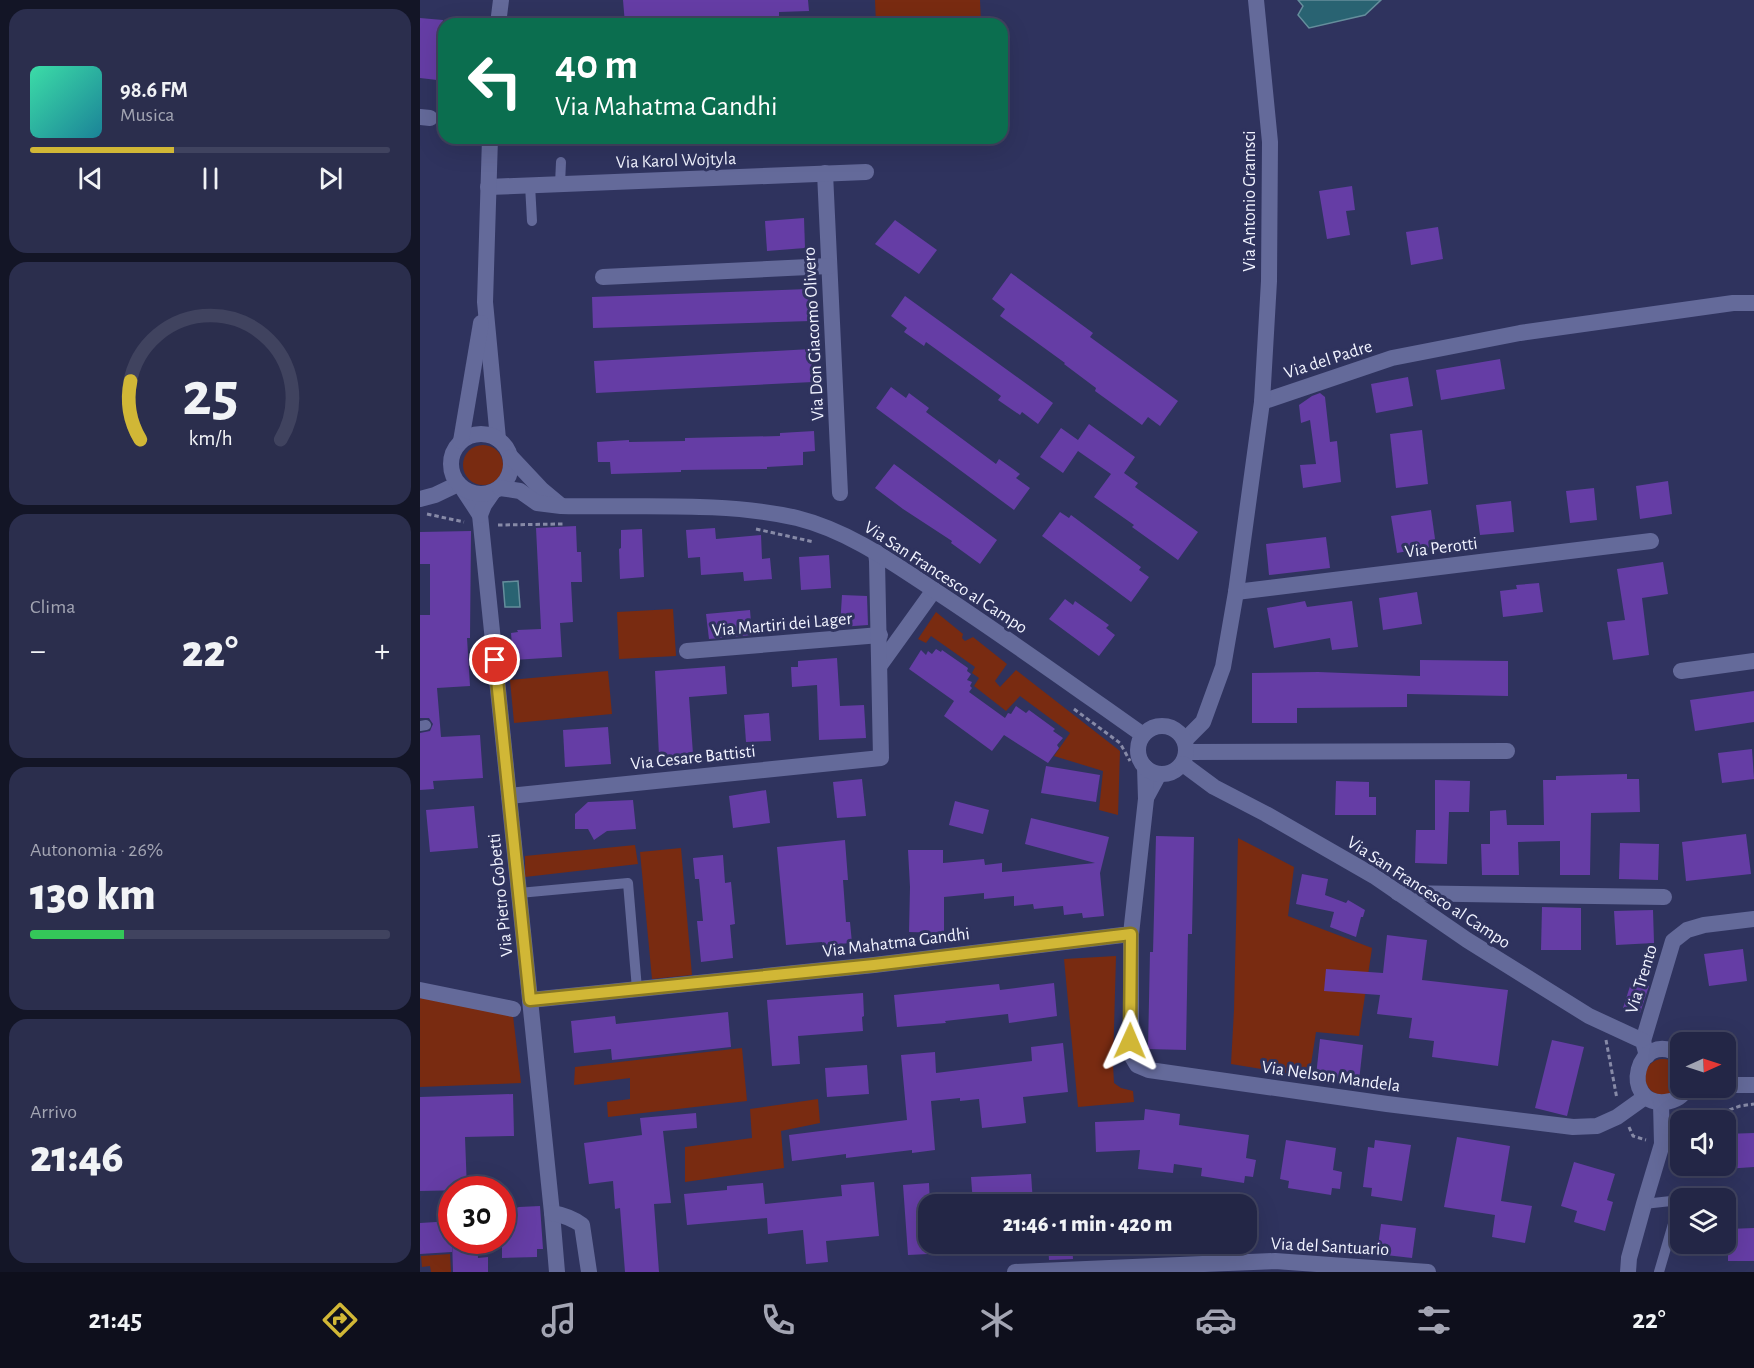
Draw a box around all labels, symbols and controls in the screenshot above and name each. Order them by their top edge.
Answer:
icon: left [456,42,534,120]
text: 40 m [555,44,638,86]
text: 98.6 FM [120,79,188,101]
text: Via Mahatma Gandhi [555,93,777,120]
text: Musica [120,105,175,125]
street label: Via Antonio Gramsci [1241,130,1259,272]
street label: Via Karol Wojtyla [615,150,737,172]
icon: previous [74,162,107,195]
icon: pause [194,162,227,195]
icon: next [314,162,347,195]
street label: Via Don Giacomo Olivero [800,246,828,421]
street label: Via del Padre [1282,337,1375,383]
text: 25 [182,365,238,427]
text: km/h [188,429,232,450]
street label: Via San Francesco al Campo [861,518,1030,637]
street label: Via Perotti [1404,535,1479,561]
text: Clima [30,597,75,617]
street label: Via Martiri dei Lager [711,610,853,640]
text: 22° [182,630,238,675]
pin [469,634,520,685]
text: − [30,635,46,668]
text: + [374,635,390,668]
icon: arrive [478,643,511,676]
street label: Via Cesare Battisti [630,742,756,774]
street label: Via Pietro Gobetti [486,832,516,957]
street label: Via San Francesco al Campo [1344,833,1513,952]
text: Autonomia · 26% [30,840,163,860]
text: 130 km [30,873,156,918]
street label: Via Mahatma Gandhi [821,925,971,961]
street label: Via Trento [1623,942,1661,1016]
position arrow [1098,1009,1162,1073]
north arrow [1670,1032,1736,1098]
map controls [1670,1032,1736,1254]
street label: Via Nelson Mandela [1260,1058,1401,1096]
text: Arrivo [30,1102,77,1122]
button: sound [1670,1110,1736,1176]
text: 21:46 [30,1135,124,1180]
speed limit sign: 30 [438,1176,516,1254]
button: layers [1670,1188,1736,1254]
text: 21:46 · 1 min · 420 m [1003,1213,1172,1235]
street label: Via del Santuario [1270,1235,1390,1259]
icon: directions [319,1299,361,1341]
icon: music [538,1299,580,1341]
icon: phone [757,1299,799,1341]
icon: climate [976,1299,1018,1341]
icon: car [1195,1299,1237,1341]
icon: filters [1413,1299,1455,1341]
text: 21:45 [88,1306,142,1333]
text: 22° [1632,1306,1666,1333]

